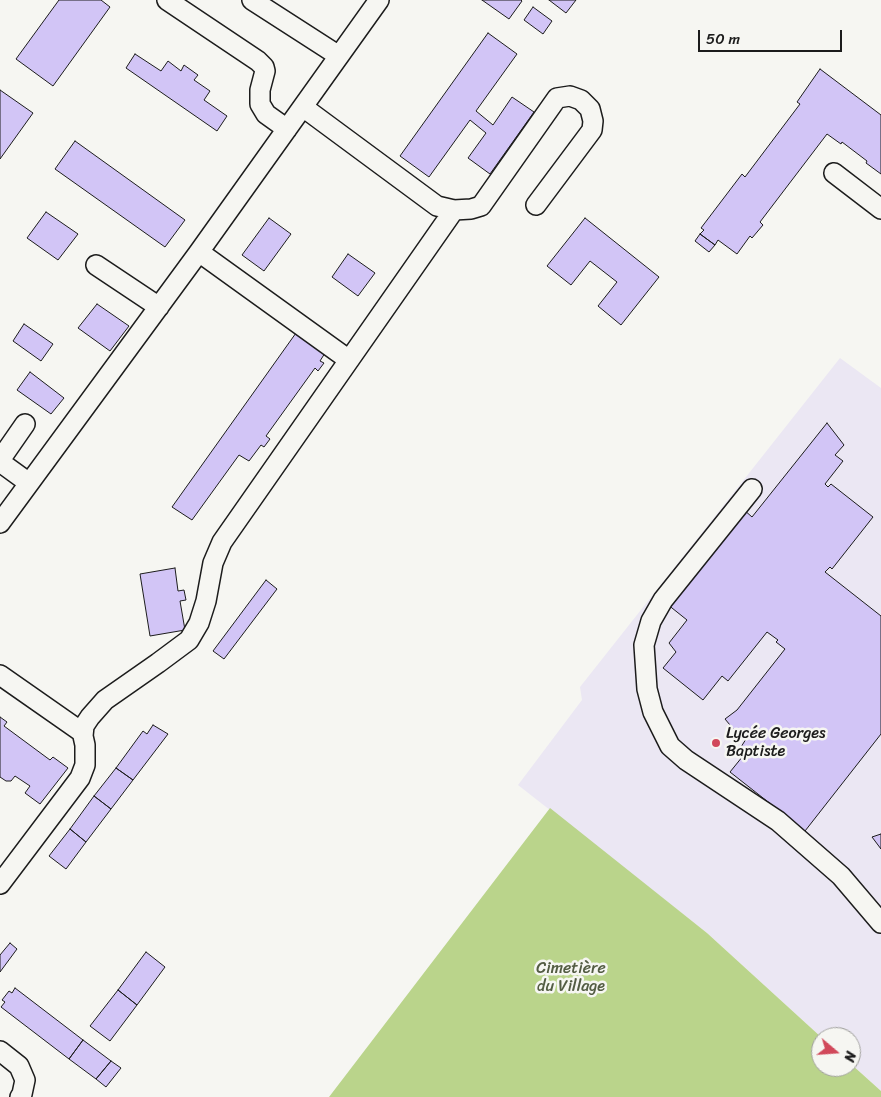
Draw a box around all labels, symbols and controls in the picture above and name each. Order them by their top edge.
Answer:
scale bar [701,20,845,52]
text: 50 m [706,26,740,52]
place label: Lycée Georges Baptiste [726,724,826,762]
marker: Lycée Georges Baptiste [710,737,722,749]
park label: Cimetière du Village [536,959,606,997]
north arrow [811,1027,861,1077]
text: N [836,1048,863,1065]

